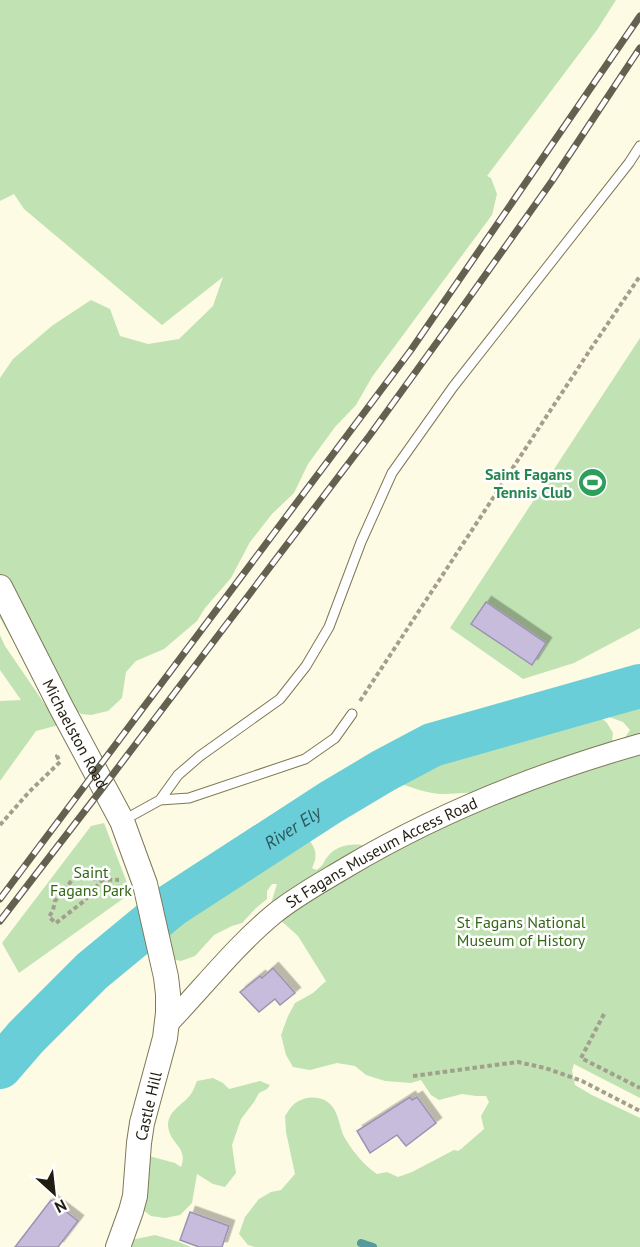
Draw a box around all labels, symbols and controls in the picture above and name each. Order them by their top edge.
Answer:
place label: Saint Fagans Tennis Club [485,464,572,502]
sports icon: Saint Fagans Tennis Club [577,467,609,499]
street label: Michaelston Road [38,676,113,792]
street label: St Fagans Museum Access Road [282,792,480,912]
water label: River Ely [259,800,326,854]
park label: Saint Fagans Park [50,862,132,900]
park label: St Fagans National Museum of History [456,912,586,950]
street label: Castle Hill [130,1069,166,1143]
north arrow [24,1163,84,1223]
text: N [52,1195,70,1218]

